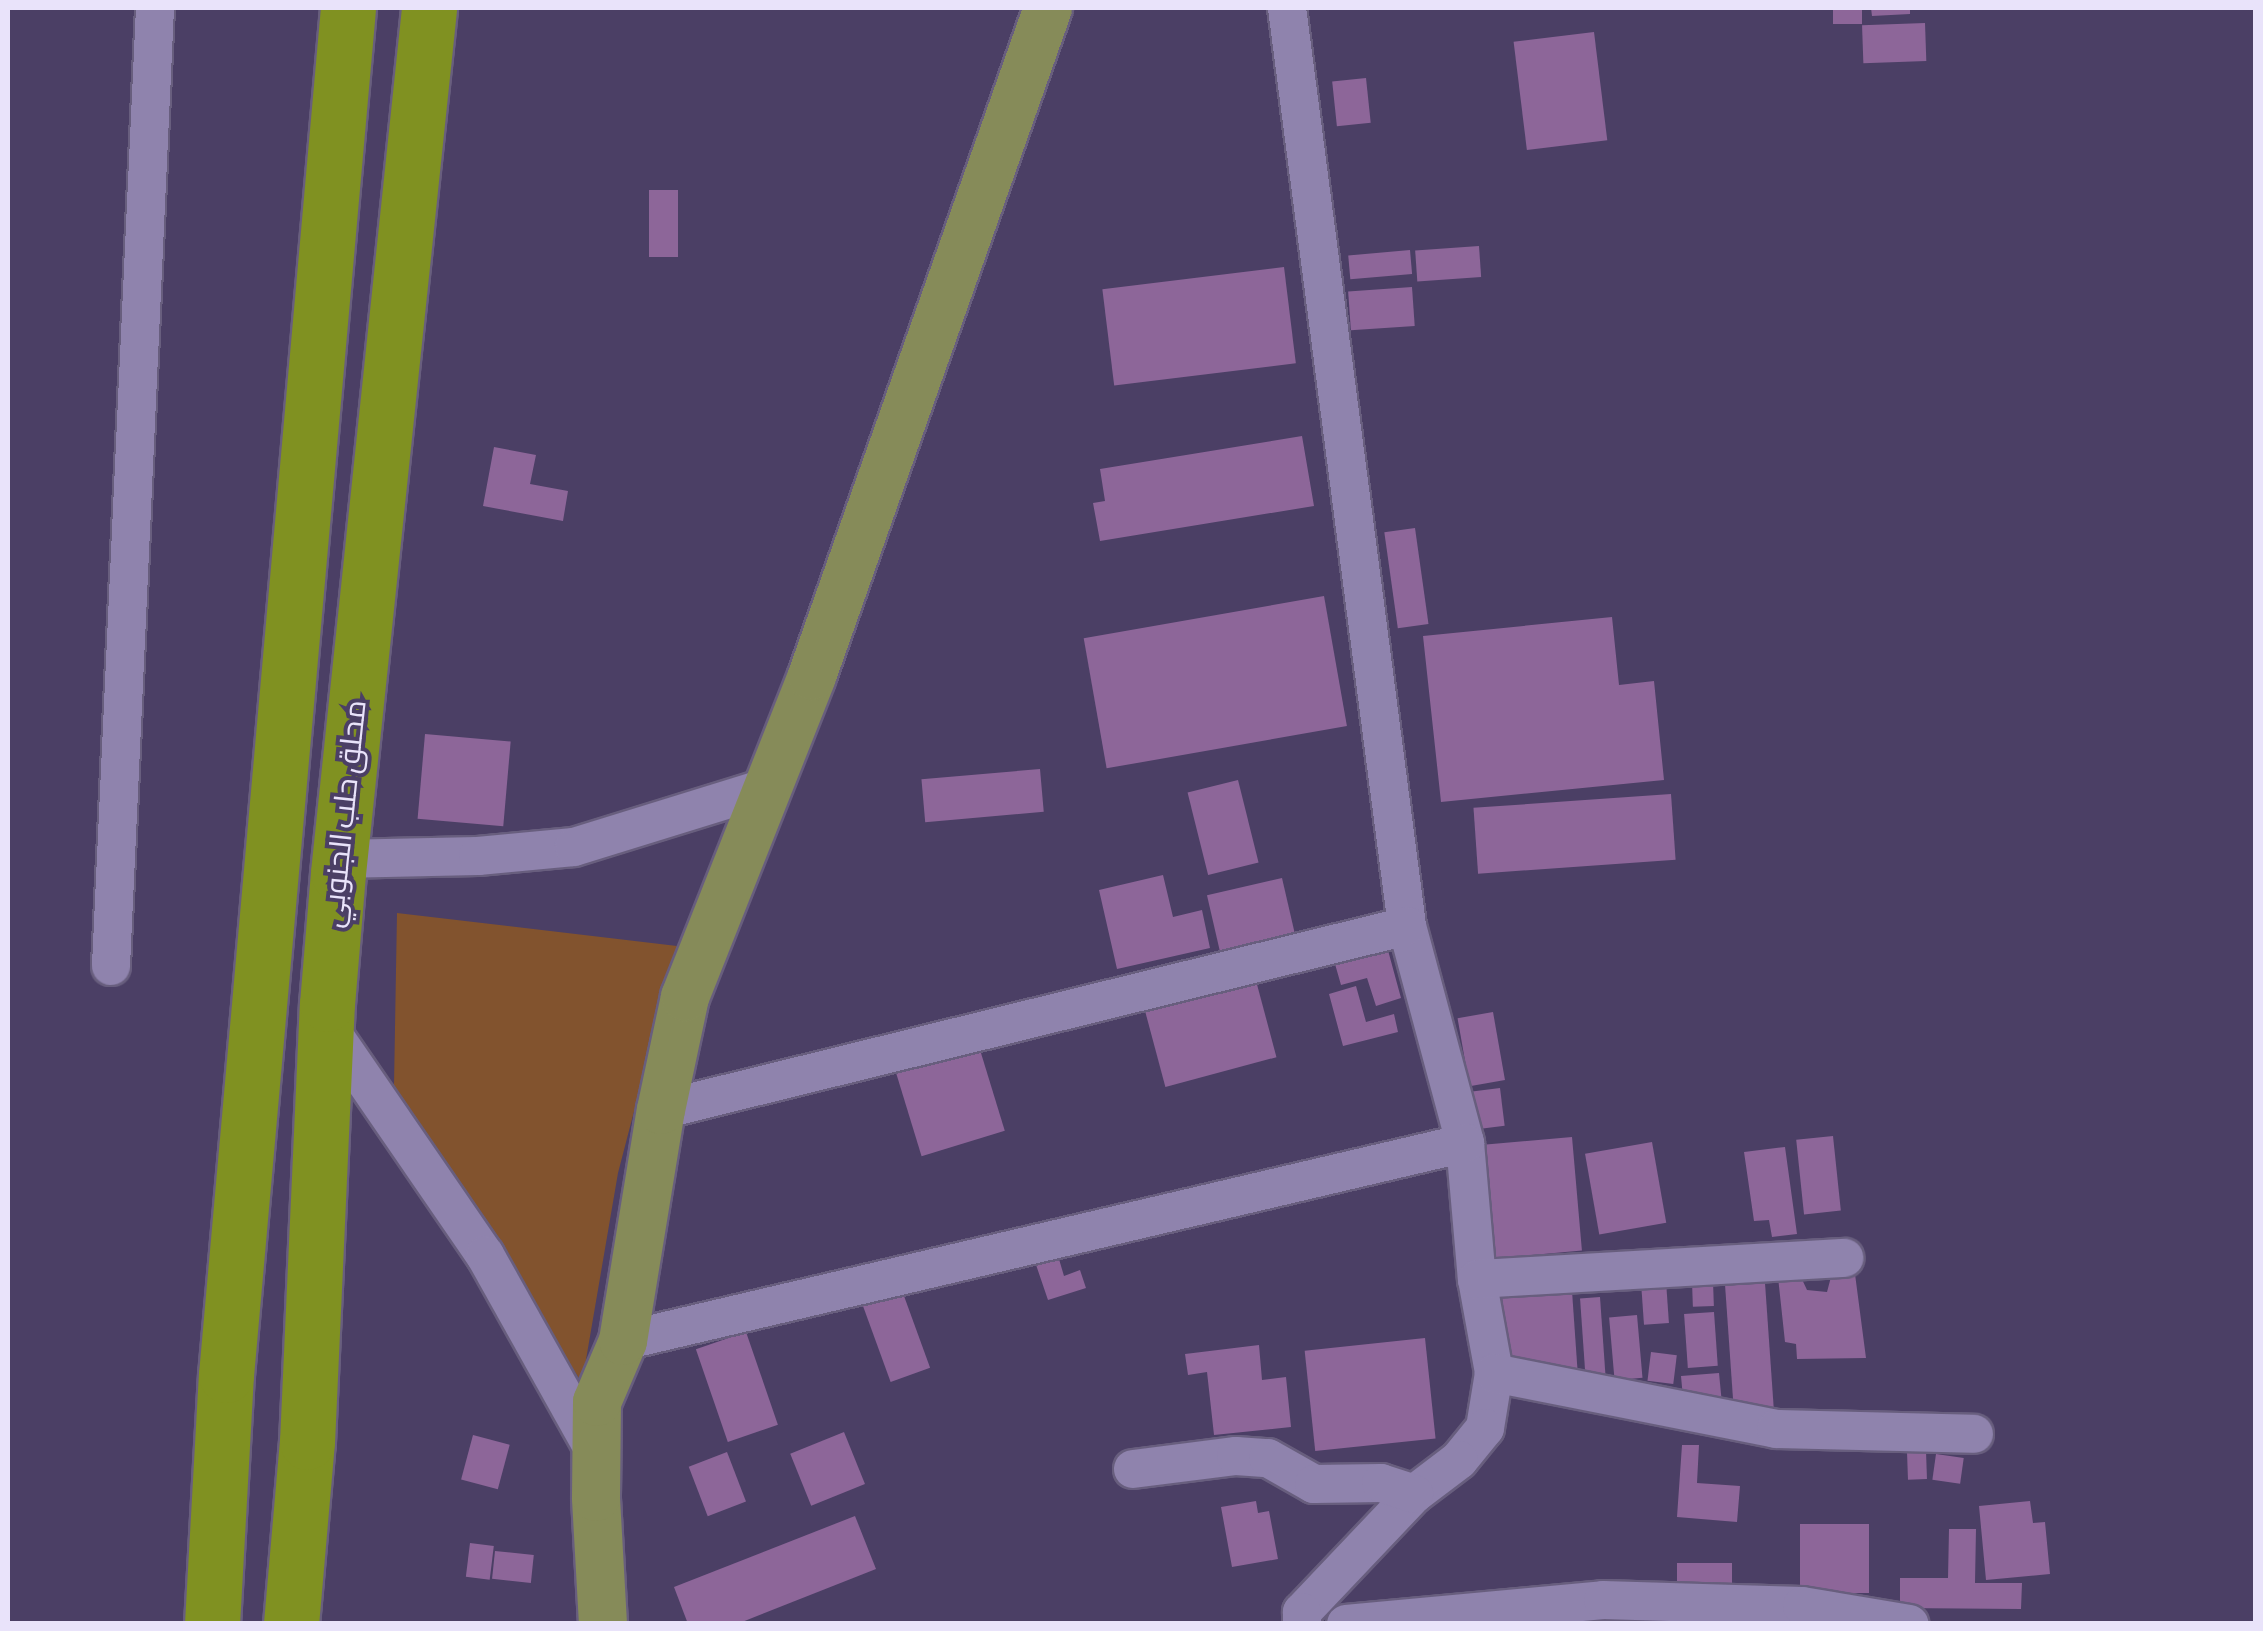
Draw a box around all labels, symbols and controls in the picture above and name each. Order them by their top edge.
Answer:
street label: محلق حلب الجنوبي [315,698,375,930]

